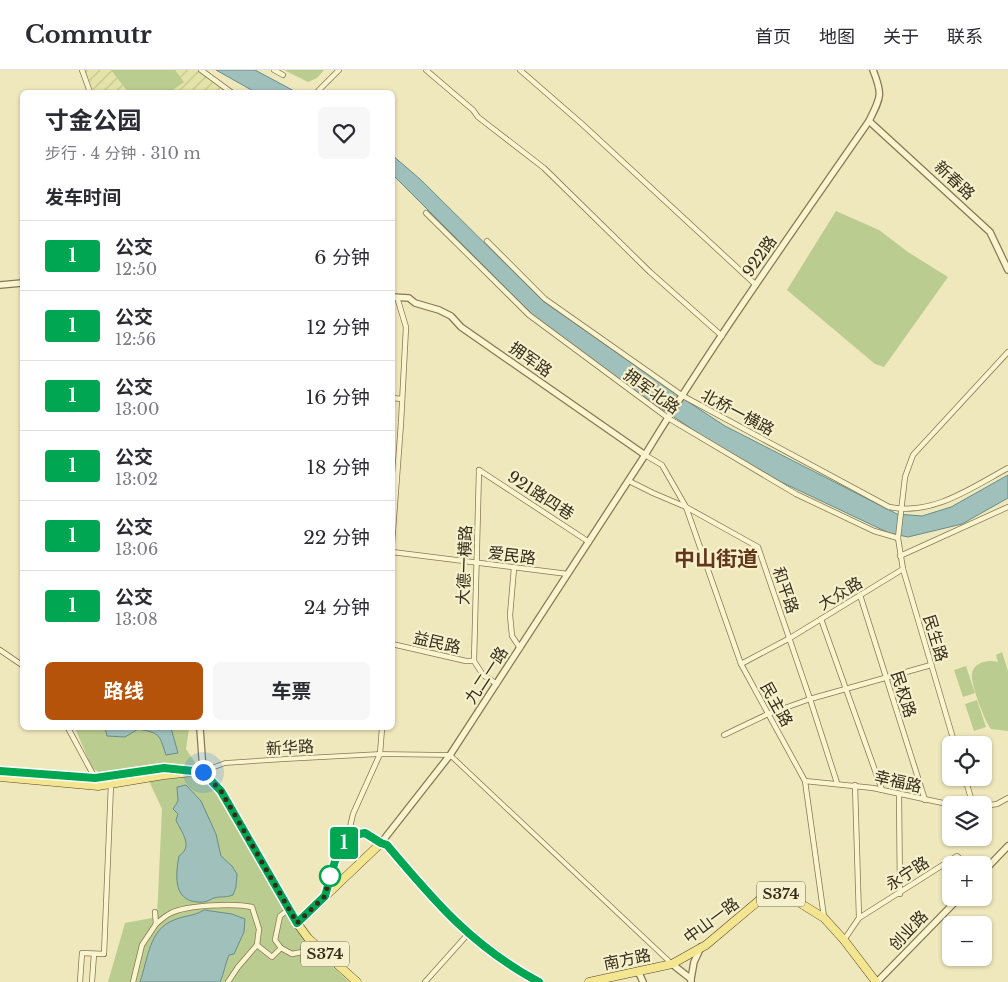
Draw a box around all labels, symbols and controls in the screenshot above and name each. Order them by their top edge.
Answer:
text: Commutr [25,20,152,49]
text: 首页 [755,26,791,48]
text: 地图 [819,26,855,48]
text: 关于 [883,26,919,48]
text: 联系 [947,26,983,48]
text: 寸金公园 [45,106,141,135]
button: heart [318,107,370,159]
text: 步行 · 4 分钟 · 310 m [45,143,201,163]
street label: 新春路 [931,156,979,204]
text: 发车时间 [45,186,121,209]
street label: 922路 [738,231,780,281]
text: 公交 [115,236,153,259]
text: 1 [69,245,76,267]
text: 6 分钟 [314,246,370,269]
text: 12:50 [115,259,157,279]
text: 公交 [115,306,153,329]
text: 1 [69,315,76,337]
text: 12 分钟 [306,316,370,339]
text: 12:56 [115,329,156,349]
street label: 拥军路 [506,337,556,381]
street label: 拥军北路 [620,364,684,418]
text: 公交 [115,376,153,399]
street label: 北桥一横路 [698,384,778,440]
text: 1 [69,385,76,407]
text: 16 分钟 [306,386,370,409]
text: 13:00 [115,399,159,419]
text: 公交 [115,446,153,469]
text: 1 [69,455,76,477]
text: 18 分钟 [307,456,370,479]
street label: 921路四巷 [504,466,578,524]
text: 13:02 [115,469,158,489]
text: 公交 [115,516,153,539]
text: 1 [69,525,76,547]
street label: 大德一横路 [453,525,475,605]
text: 22 分钟 [303,526,370,549]
text: 13:06 [115,539,158,559]
street label: 爱民路 [487,542,537,568]
district label: 中山街道 [674,546,758,572]
street label: 和平路 [769,564,803,616]
street label: 大众路 [814,572,866,614]
text: 公交 [115,586,153,609]
text: 1 [69,595,76,617]
text: 24 分钟 [304,596,370,619]
text: 13:08 [115,609,158,629]
street label: 民生路 [919,612,953,664]
street label: 益民路 [411,627,463,657]
street label: 九二一路 [460,643,512,707]
button: 路线 [45,662,203,720]
button: 车票 [213,662,370,720]
street label: 民权路 [887,668,921,720]
street label: 民主路 [757,678,797,730]
street label: 新华路 [266,736,314,758]
map controls [942,736,992,966]
button: locate [942,736,992,786]
your location [191,760,216,785]
street label: 幸福路 [872,766,924,796]
button: layers [942,796,992,846]
line badge: 1 [328,827,360,859]
text: 1 [340,832,348,854]
street label: 永宁路 [881,852,933,894]
button: + [942,856,992,906]
unlabelled marker [319,865,341,887]
road number: S374 [757,882,805,906]
street label: 中山一路 [679,893,743,947]
street label: 创业路 [884,906,932,954]
button: − [942,916,992,966]
road number: S374 [301,942,349,966]
street label: 南方路 [601,944,653,974]

